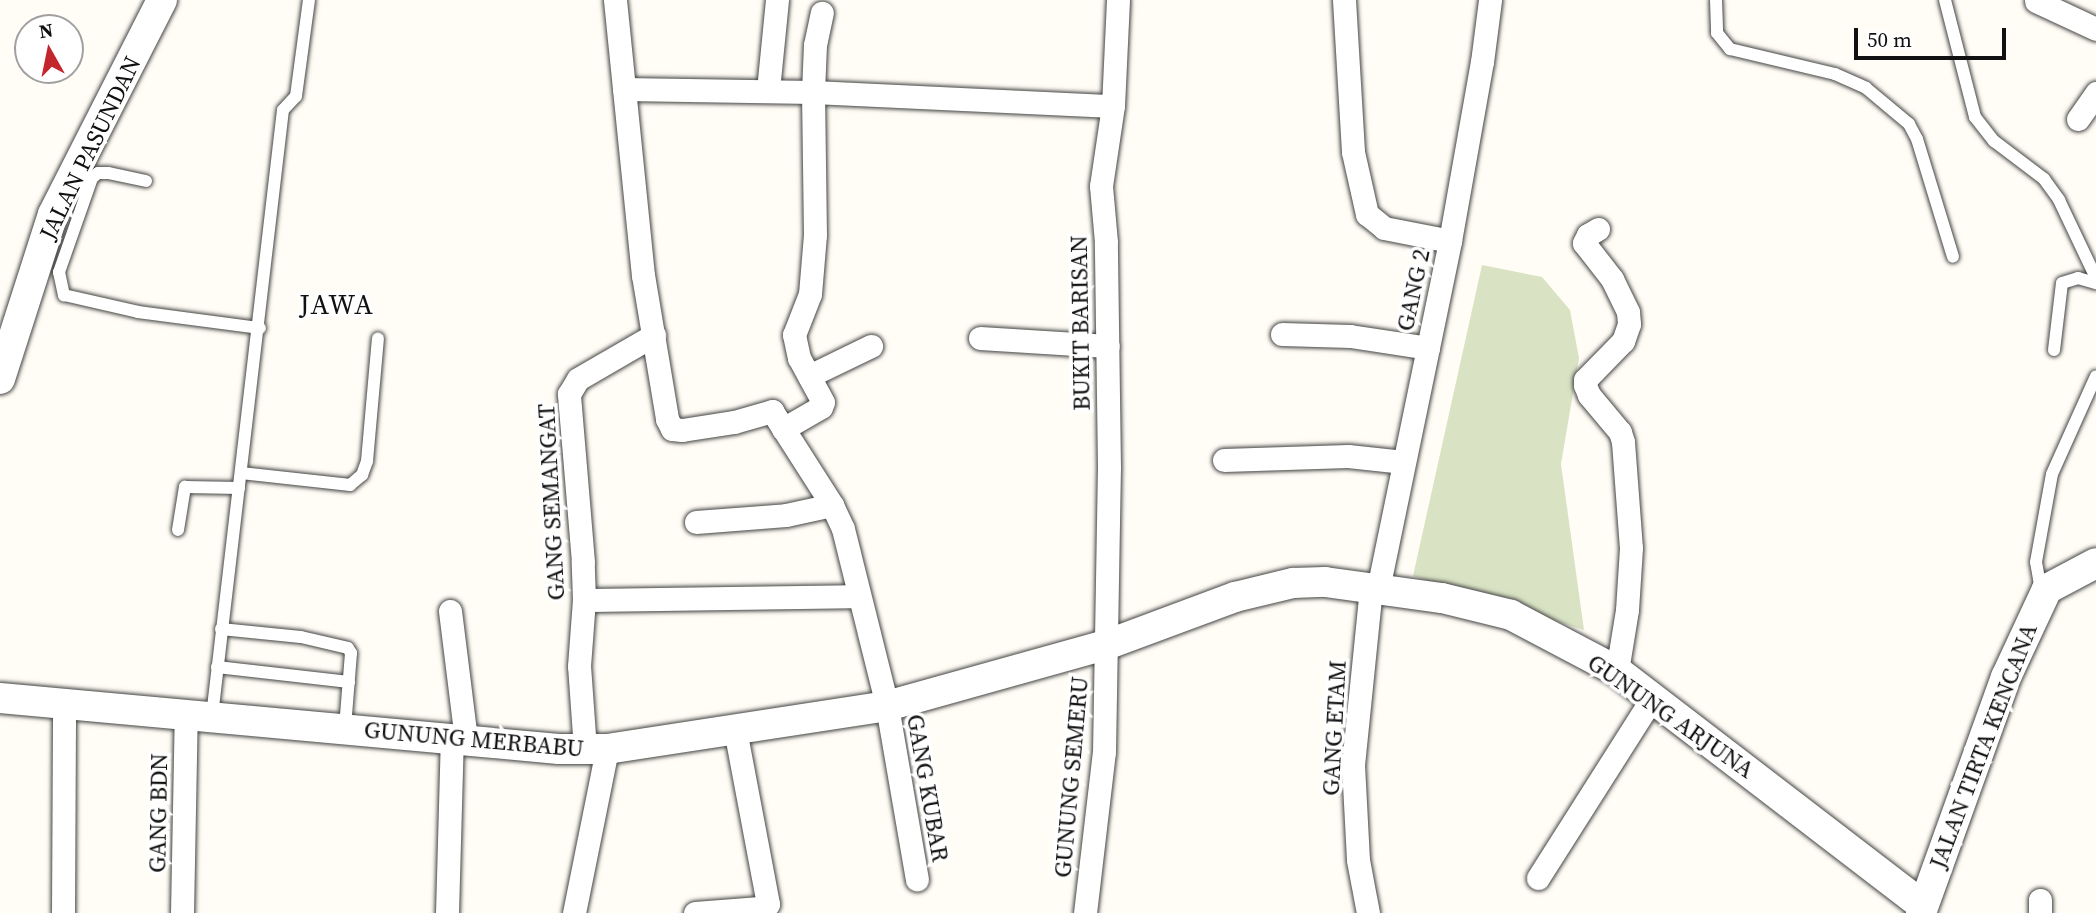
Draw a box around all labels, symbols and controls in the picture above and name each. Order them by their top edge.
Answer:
north arrow [14,14,84,84]
scale bar [1858,14,2010,58]
text: N [37,16,55,44]
text: 50 m [1867,25,1912,54]
street label: JALAN PASUNDAN [33,52,147,244]
street label: BUKIT BARISAN [1064,235,1096,411]
street label: GANG 2 [1390,246,1436,334]
district label: JAWA [300,287,374,321]
street label: GANG SEMANGAT [531,403,571,601]
street label: JALAN TIRTA KENCANA [1923,619,2043,873]
street label: GUNUNG ARJUNA [1582,648,1760,784]
street label: GANG ETAM [1316,660,1352,796]
street label: GUNUNG SEMERU [1048,675,1094,879]
street label: GANG KUBAR [901,712,955,864]
street label: GUNUNG MERBABU [363,715,585,763]
street label: GANG BDN [143,753,173,873]

